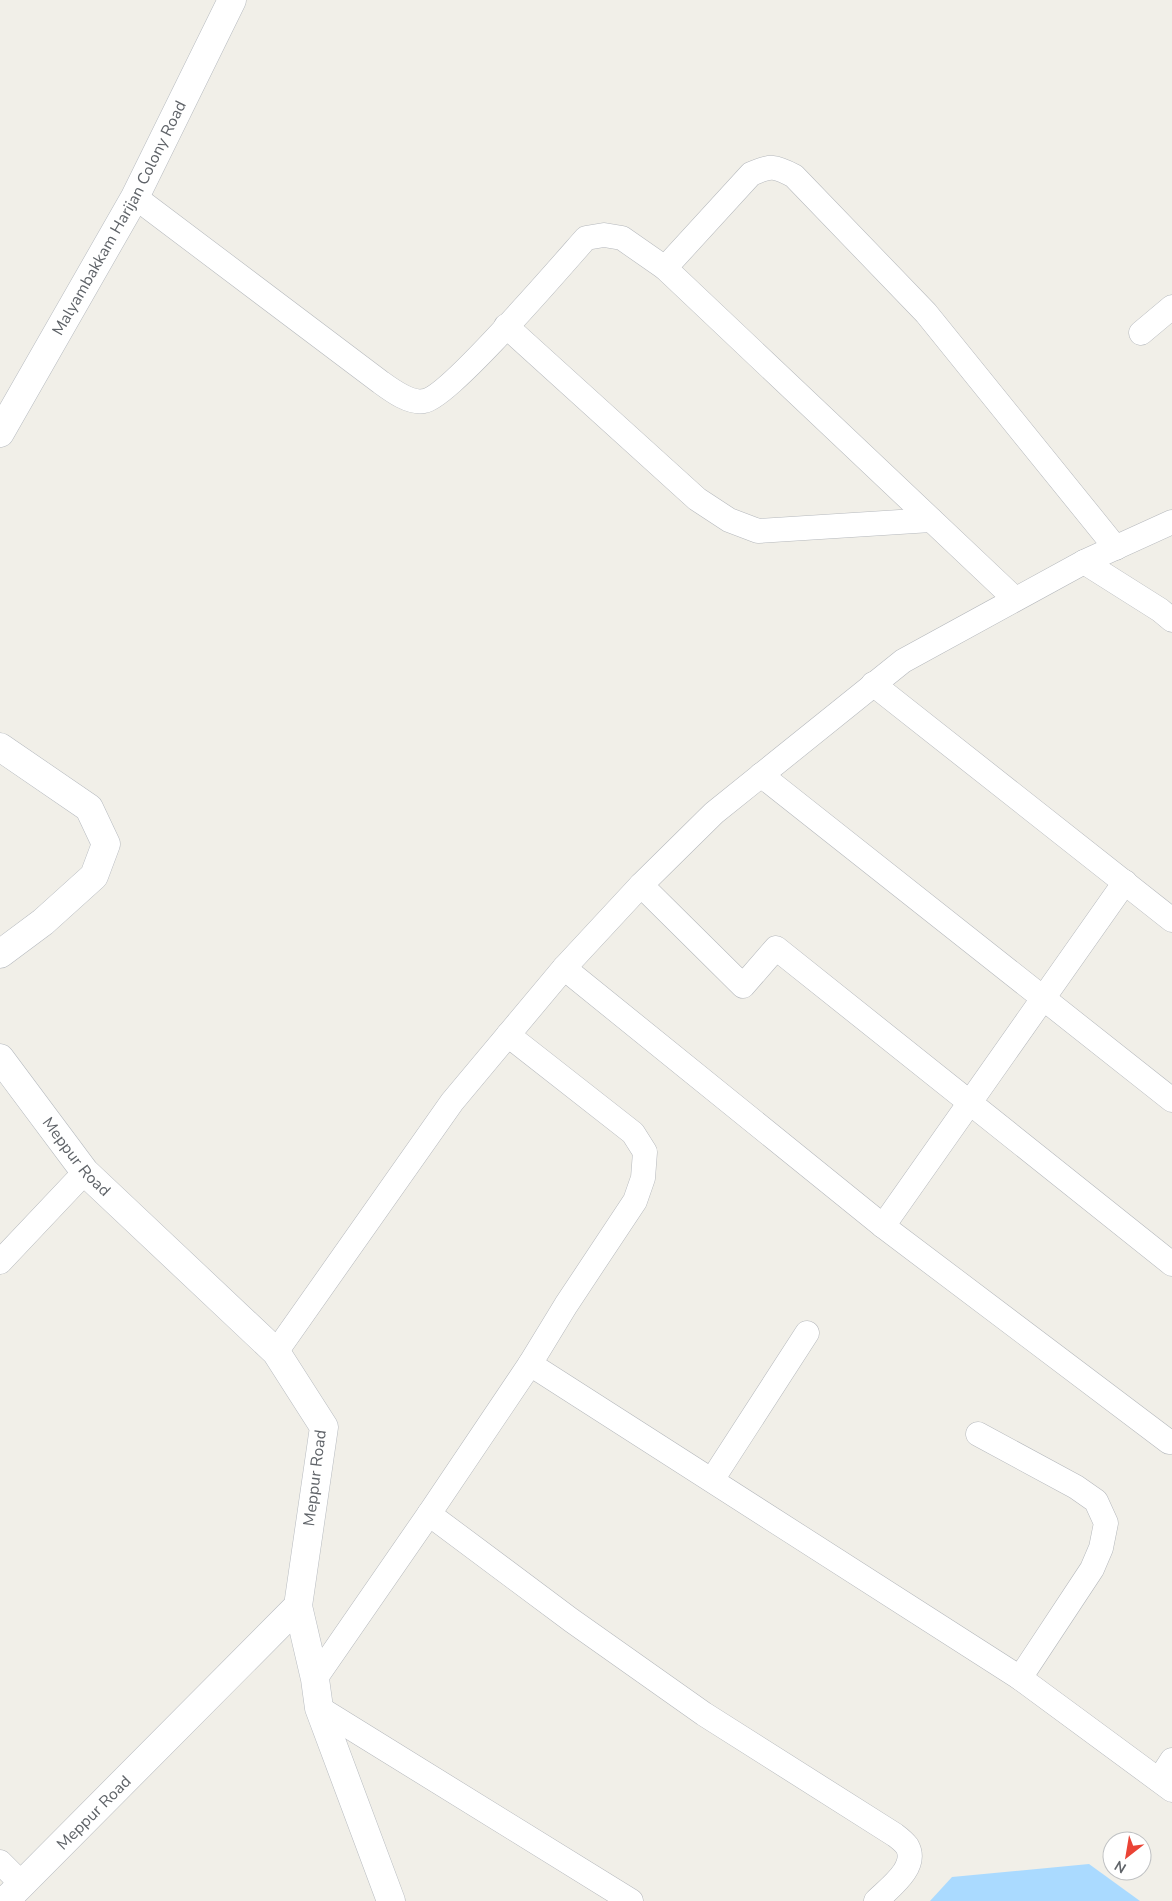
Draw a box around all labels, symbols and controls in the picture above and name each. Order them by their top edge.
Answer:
street label: Malyambakkam Harijan Colony Road [47,97,192,340]
street label: Meppur Road [37,1113,115,1201]
street label: Meppur Road [298,1429,332,1527]
street label: Meppur Road [52,1771,136,1855]
north arrow [1102,1831,1152,1881]
text: N [1111,1856,1130,1878]

